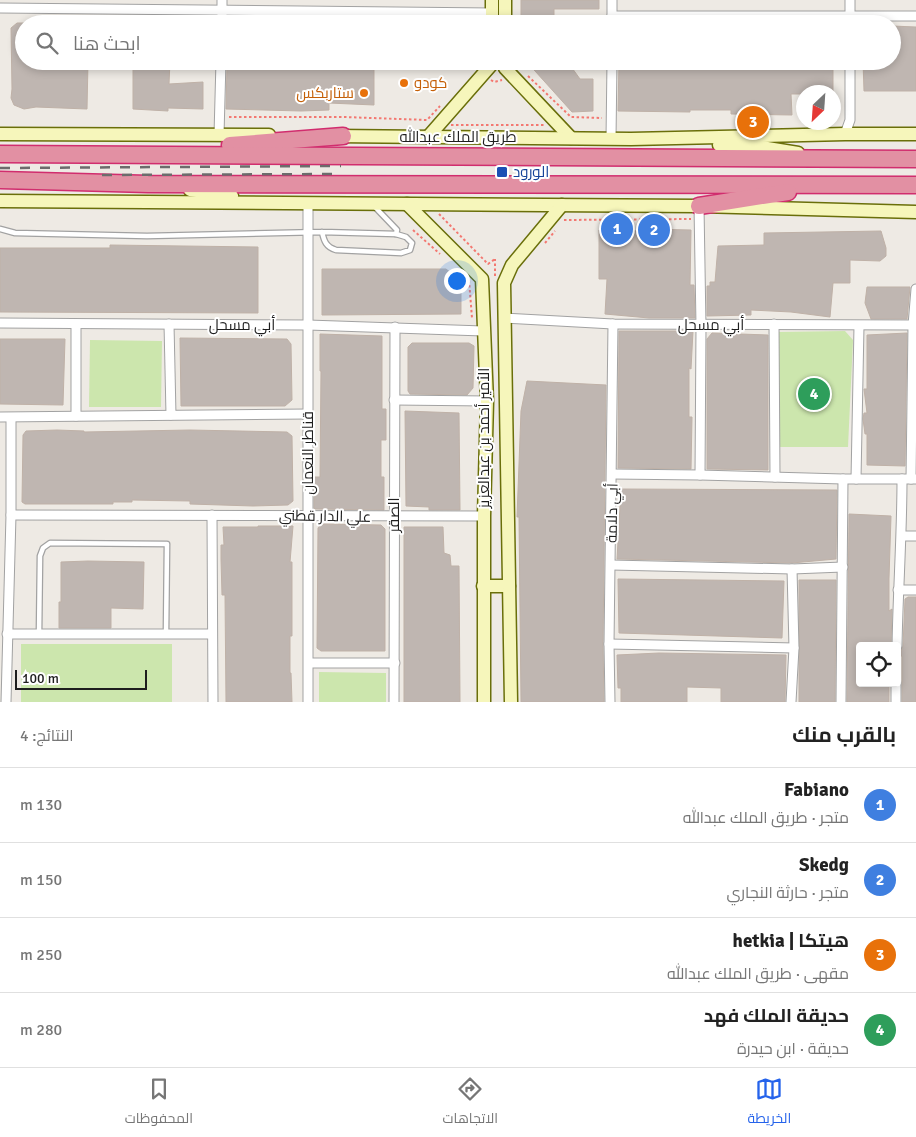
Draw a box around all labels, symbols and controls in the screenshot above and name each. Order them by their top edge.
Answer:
search box [15,15,901,70]
icon: search [33,29,61,57]
text: ابحث هنا [73,32,141,56]
place label: كودو [414,74,447,92]
marker: كودو [398,77,410,89]
place label: ستاربكس [296,84,354,103]
north arrow [796,85,841,130]
marker: ستاربكس [358,87,370,99]
pin: 3 [737,103,769,141]
street label: طريق الملك عبدالله [399,127,517,147]
place label: الورود [513,163,549,181]
marker: الورود [495,165,509,179]
pin: 1 [601,210,633,248]
pin: 2 [638,211,670,249]
your location [444,268,470,294]
street label: أبي مسحل [209,315,275,337]
street label: أبي مسحل [678,315,744,337]
street label: الأمير أحمد بن عبدالعزيز [474,368,494,509]
pin: 4 [798,375,830,413]
street label: قناطر النعمان [299,411,318,495]
street label: أبي دلامة [601,483,625,543]
street label: الصقر [385,497,403,534]
street label: علي الدار قطني [279,506,371,529]
map controls [856,642,901,687]
button: locate [856,642,901,687]
scale bar [15,667,148,690]
text: 100 m [22,670,59,687]
text: بالقرب منك [792,722,896,748]
text: النتائج: 4 [20,726,74,746]
text: Fabiano [784,778,849,802]
text: 130 m [20,795,62,815]
text: 1 [876,795,884,815]
text: متجر · طريق الملك عبدالله [683,808,849,828]
text: Skedg [799,853,849,877]
text: 150 m [20,870,62,890]
text: 2 [876,870,884,890]
text: متجر · حارثة النجاري [726,883,849,903]
text: هيتكا | hetkia [733,929,849,953]
text: 250 m [20,945,62,965]
text: 3 [876,945,884,965]
text: مقهى · طريق الملك عبدالله [667,964,849,984]
text: حديقة الملك فهد [704,1004,849,1028]
text: 280 m [20,1020,62,1040]
text: 4 [876,1020,884,1040]
text: حديقة · ابن حيدرة [737,1039,849,1059]
tab: المحفوظات [125,1075,193,1131]
tab: الاتجاهات [443,1075,498,1131]
tab: الخريطة [748,1075,791,1131]

